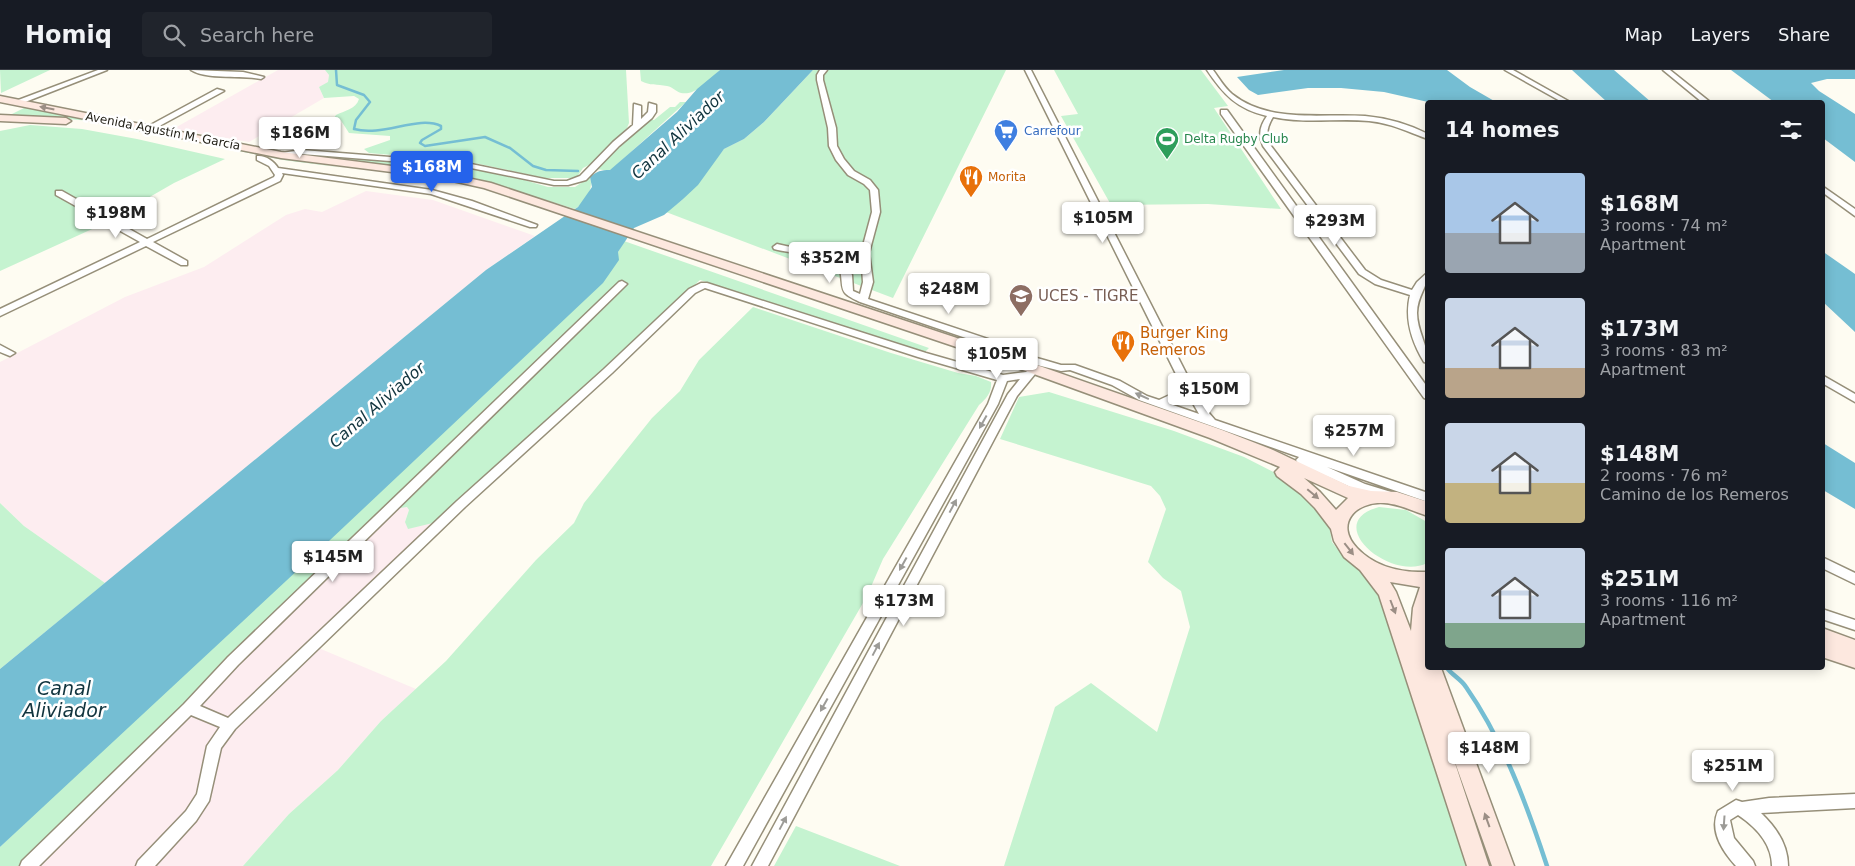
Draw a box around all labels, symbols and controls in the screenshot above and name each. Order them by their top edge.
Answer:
search box [142,12,492,57]
text: Homiq [25,21,112,49]
icon: search [160,21,188,49]
text: Search here [200,24,314,46]
text: Map [1624,24,1662,45]
text: Layers [1690,24,1750,45]
text: Share [1778,24,1830,45]
water label: Canal Aliviador [627,86,730,183]
one-way arrow [38,104,54,112]
street label: Avenida Agustín M. García [84,109,242,153]
pin: $186M [265,116,335,159]
icon: filters [1777,116,1805,144]
supermarket icon: Carrefour [993,118,1019,152]
text: 14 homes [1445,118,1560,142]
text: $186M [270,123,330,142]
place label: Carrefour [1024,124,1081,138]
sports icon: Delta Rugby Club [1154,126,1180,160]
place label: Delta Rugby Club [1184,132,1288,146]
pin: $168M [397,150,467,193]
text: $168M [402,157,462,176]
restaurant icon: Morita [958,164,984,198]
place label: Morita [988,170,1026,184]
text: $168M [1600,192,1679,216]
icon: home [1485,193,1545,253]
pin: $198M [81,196,151,239]
pin: $105M [1068,202,1138,244]
text: $198M [86,203,146,222]
pin: $293M [1300,204,1370,247]
text: $105M [1073,208,1133,227]
text: $293M [1305,211,1365,230]
text: 3 rooms · 74 m² [1600,216,1728,235]
text: Apartment [1600,235,1686,254]
pin: $352M [795,242,865,284]
text: $352M [800,248,860,267]
pin: $248M [914,272,984,315]
text: $248M [919,279,979,298]
school or university icon: UCES - TIGRE [1008,283,1034,317]
place label: UCES - TIGRE [1038,287,1139,305]
text: $173M [1600,317,1679,341]
icon: home [1485,318,1545,378]
place label: Burger King Remeros [1140,324,1228,359]
restaurant icon: Burger King Remeros [1110,329,1136,363]
pin: $105M [962,338,1032,380]
text: 3 rooms · 83 m² [1600,341,1728,360]
text: $105M [967,344,1027,363]
water label: Canal Aliviador [325,357,430,452]
text: Apartment [1600,360,1686,379]
pin: $150M [1174,372,1244,415]
text: $150M [1179,379,1239,398]
one-way arrow [1135,392,1149,400]
pin: $257M [1319,414,1389,457]
one-way arrow [978,415,987,428]
text: $257M [1324,421,1384,440]
text: $148M [1600,442,1679,466]
icon: home [1485,443,1545,503]
text: 2 rooms · 76 m² [1600,466,1728,485]
text: Camino de los Remeros [1600,485,1789,504]
one-way arrow [1306,489,1319,500]
one-way arrow [949,498,957,513]
pin: $145M [298,540,368,583]
one-way arrow [1344,542,1355,555]
text: $145M [303,547,363,566]
one-way arrow [899,557,908,570]
text: $251M [1600,567,1679,591]
icon: home [1485,568,1545,628]
pin: $173M [869,584,939,627]
text: $173M [874,591,934,610]
text: 3 rooms · 116 m² [1600,591,1738,610]
one-way arrow [1390,599,1397,614]
text: Apartment [1600,610,1686,629]
one-way arrow [872,642,880,656]
water label: Canal Aliviador [20,677,107,721]
one-way arrow [820,698,828,713]
pin: $148M [1454,732,1524,774]
text: $148M [1459,738,1519,757]
pin: $251M [1698,750,1768,792]
text: $251M [1703,756,1763,775]
one-way arrow [1483,812,1491,827]
one-way arrow [779,816,787,830]
one-way arrow [1719,816,1727,832]

